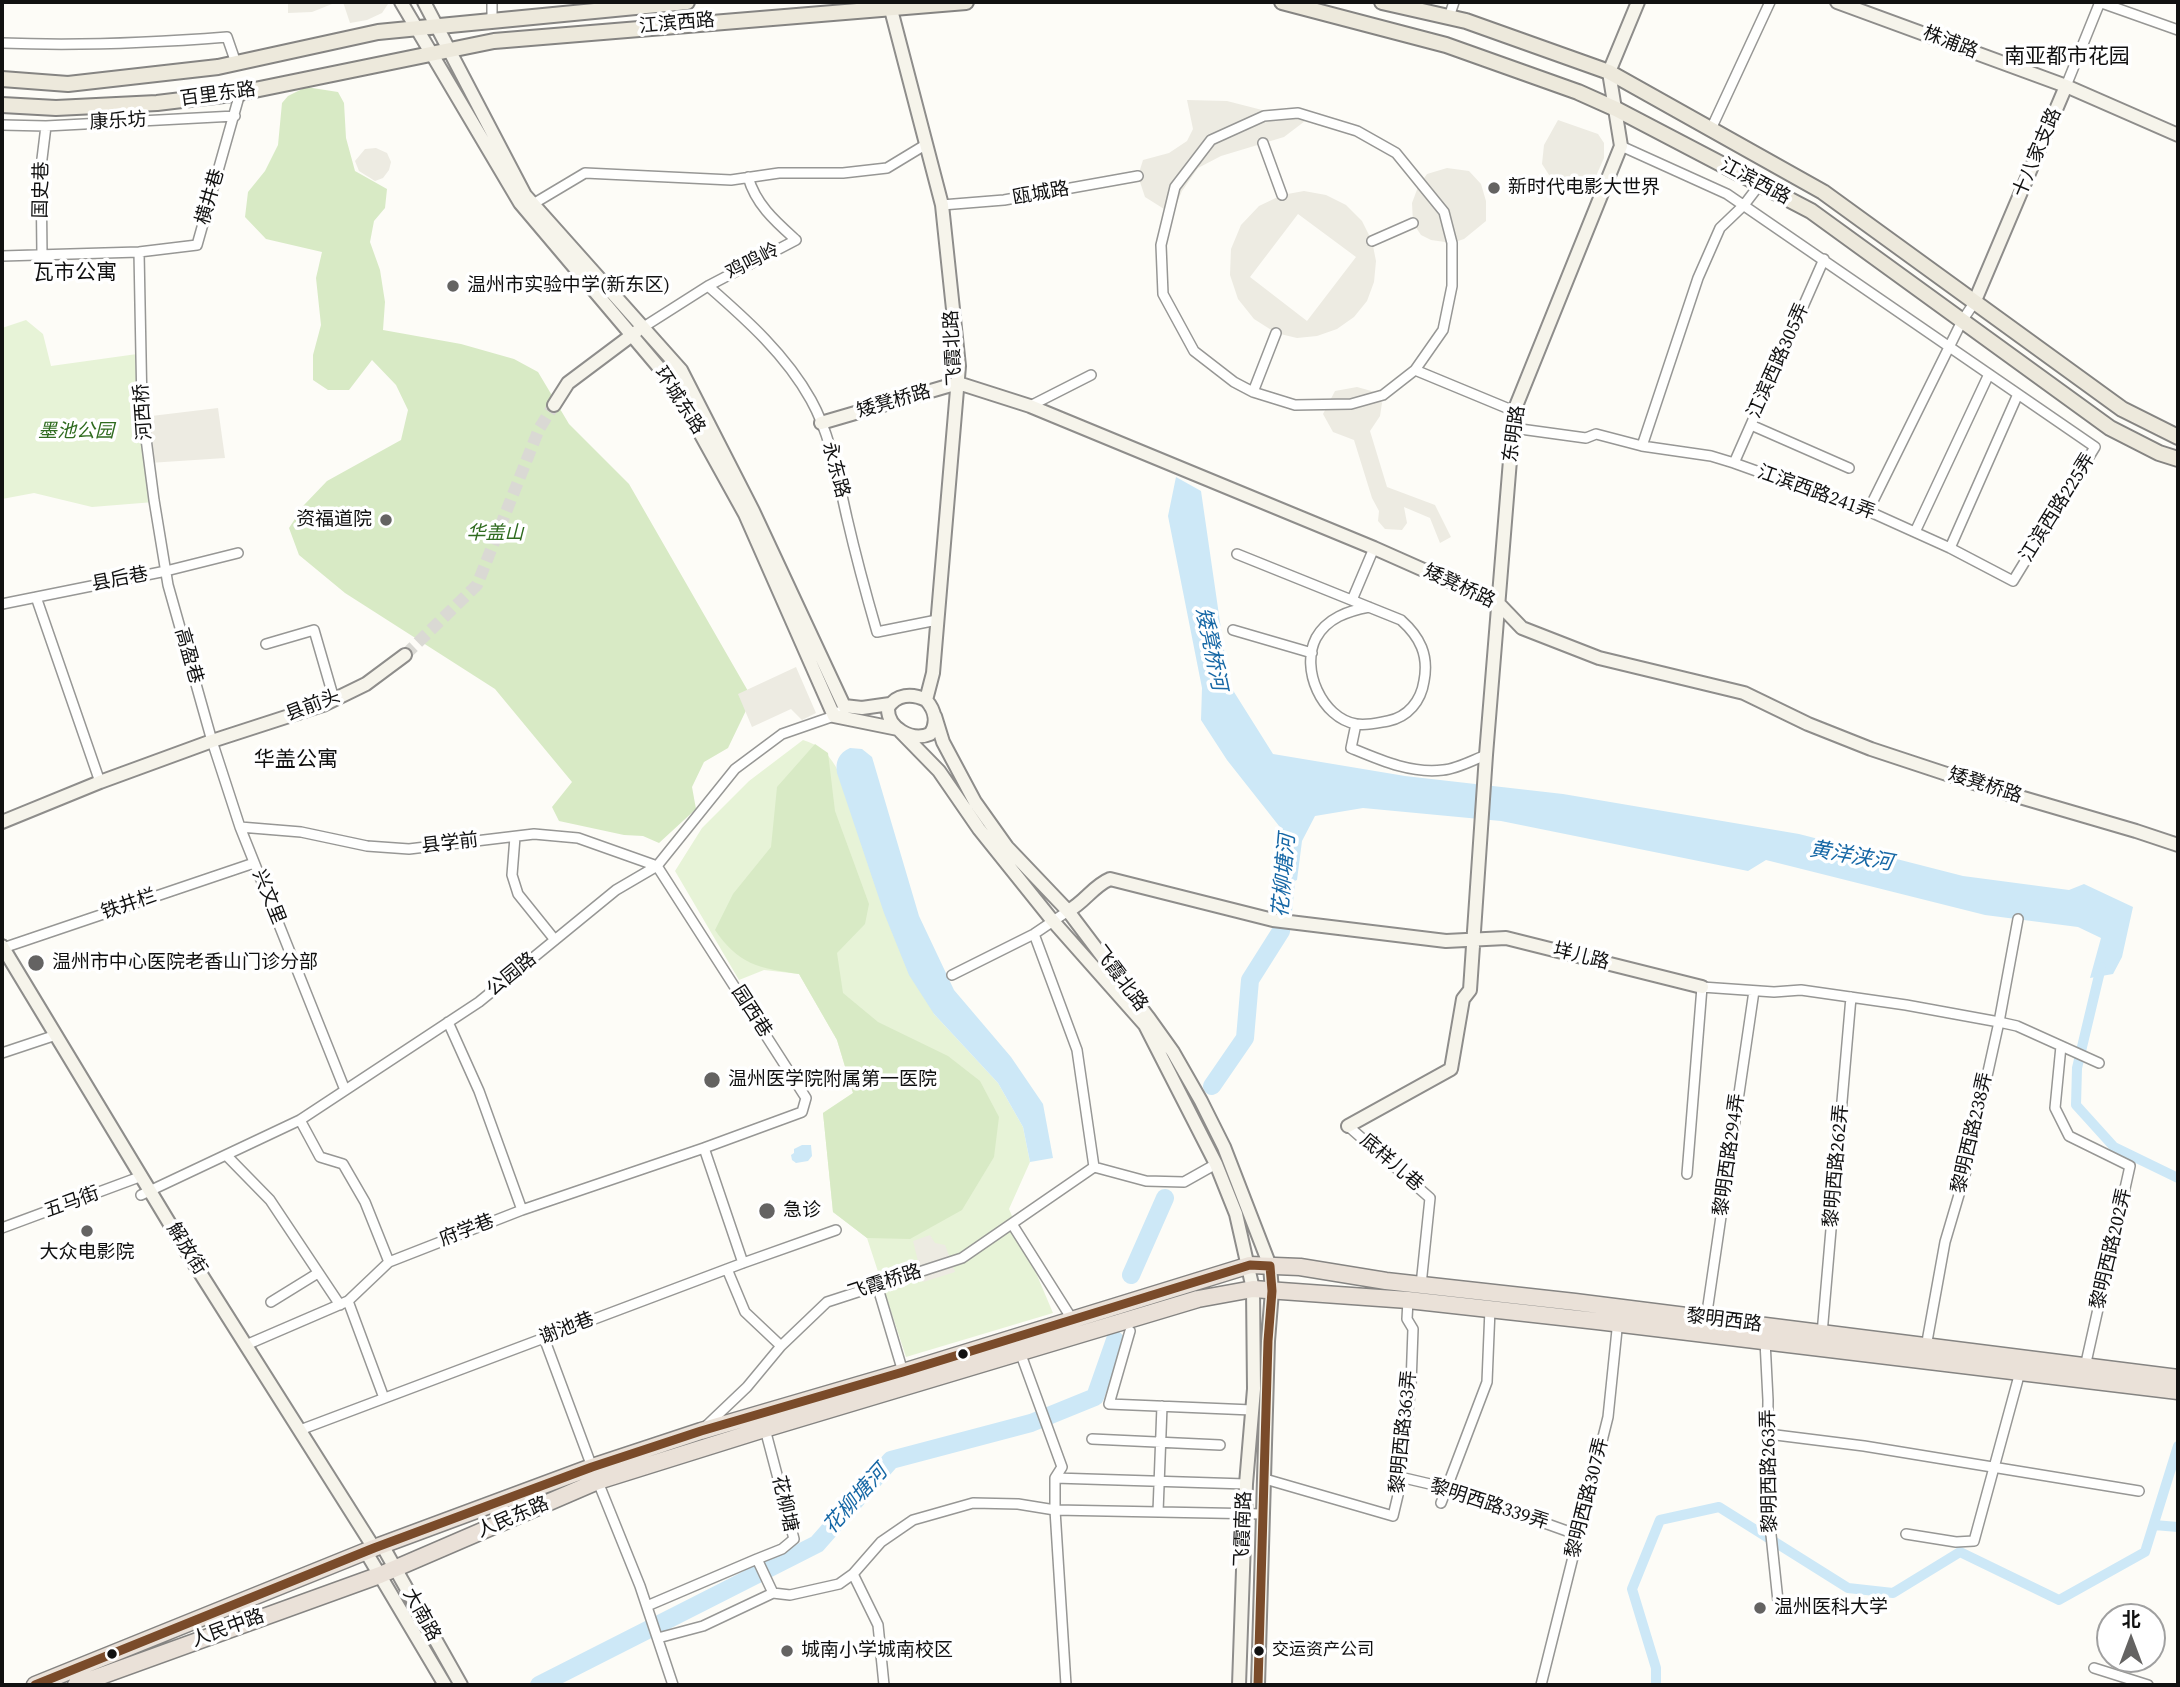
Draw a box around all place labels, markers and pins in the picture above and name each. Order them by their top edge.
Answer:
place label: 新时代电影大世界 [1508,177,1660,199]
marker: 新时代电影大世界 [1486,180,1502,196]
place label: 温州市实验中学(新东区) [467,275,670,297]
marker: 温州市实验中学(新东区) [445,278,461,294]
place label: 资福道院 [296,509,372,531]
marker: 资福道院 [378,512,394,528]
place label: 温州市中心医院老香山门诊分部 [52,952,318,974]
marker: 温州市中心医院老香山门诊分部 [26,953,46,973]
place label: 温州医学院附属第一医院 [728,1069,937,1091]
marker: 温州医学院附属第一医院 [702,1070,722,1090]
place label: 急诊 [783,1200,821,1222]
marker: 急诊 [757,1201,777,1221]
marker: 大众电影院 [79,1223,95,1239]
place label: 大众电影院 [40,1242,134,1264]
unlabelled marker [956,1347,970,1361]
place label: 温州医科大学 [1774,1597,1888,1619]
marker: 温州医科大学 [1752,1600,1768,1616]
place label: 城南小学城南校区 [801,1640,953,1662]
place label: 交运资产公司 [1272,1641,1374,1661]
marker: 城南小学城南校区 [779,1643,795,1659]
marker: 交运资产公司 [1252,1644,1266,1658]
unlabelled marker [105,1647,119,1661]

